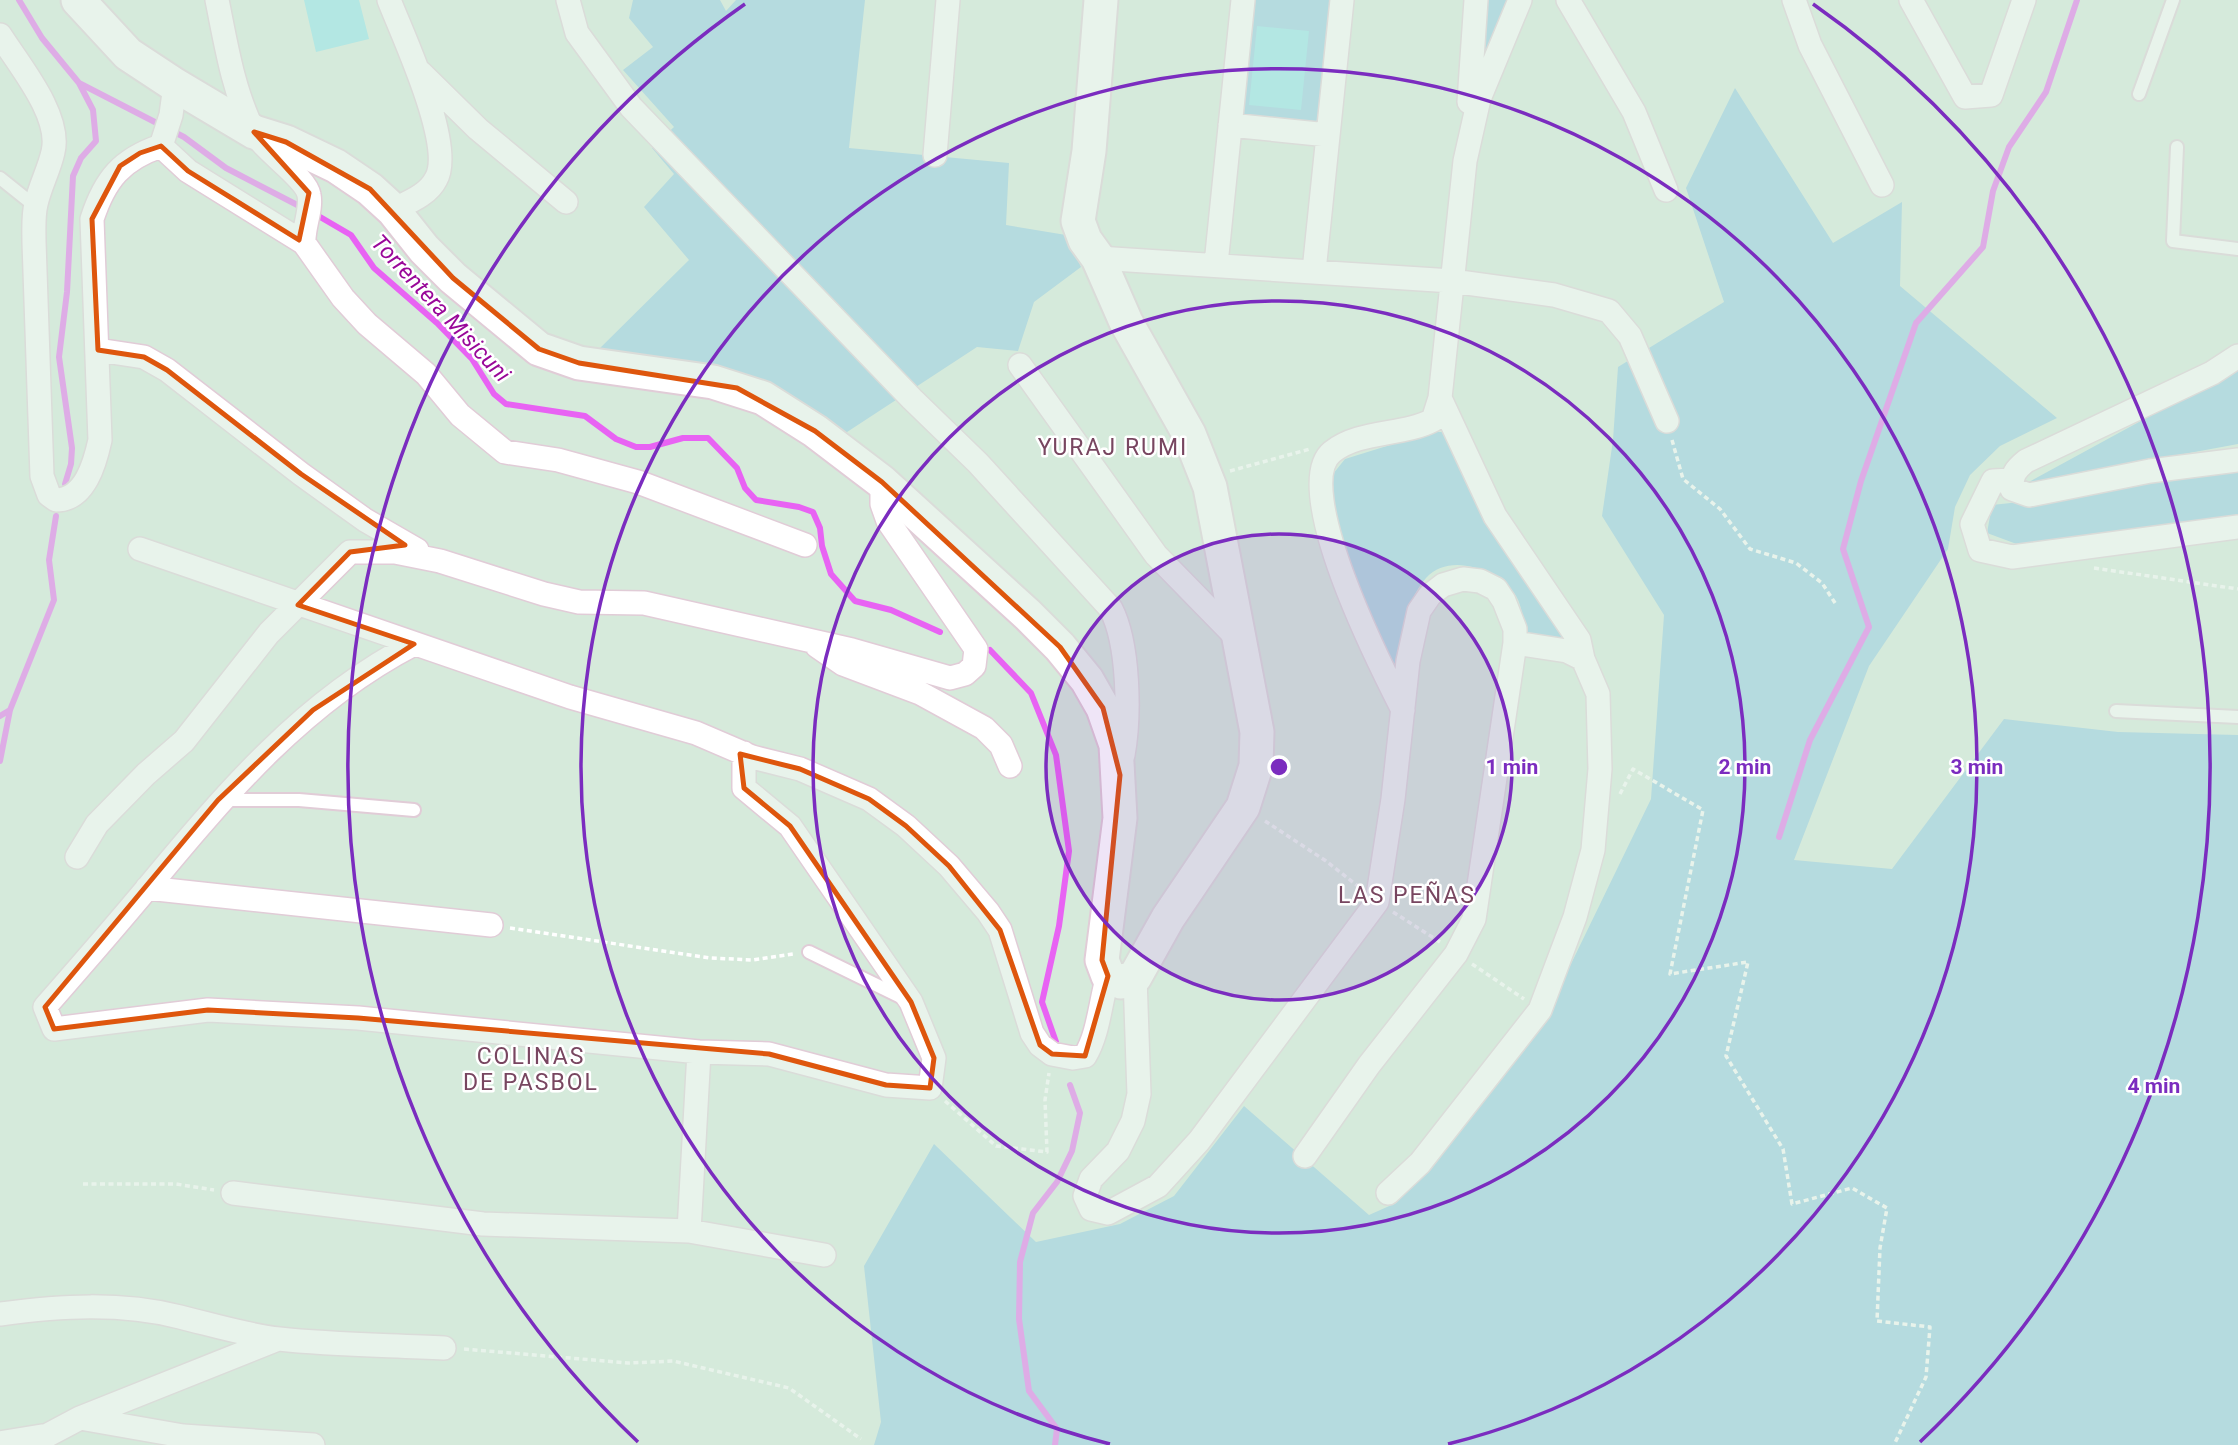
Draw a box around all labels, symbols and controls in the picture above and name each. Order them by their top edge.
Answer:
water label: Torrentera Misicuni [365,229,516,388]
district label: YURAJ RUMI [1038,434,1188,461]
centre of rings [1267,755,1291,779]
text: 1 min [1486,755,1538,779]
text: 2 min [1719,755,1771,779]
text: 3 min [1951,755,2003,779]
district label: LAS PEÑAS [1338,881,1476,909]
district label: COLINAS DE PASBOL [463,1043,599,1096]
text: 4 min [2128,1074,2180,1098]

